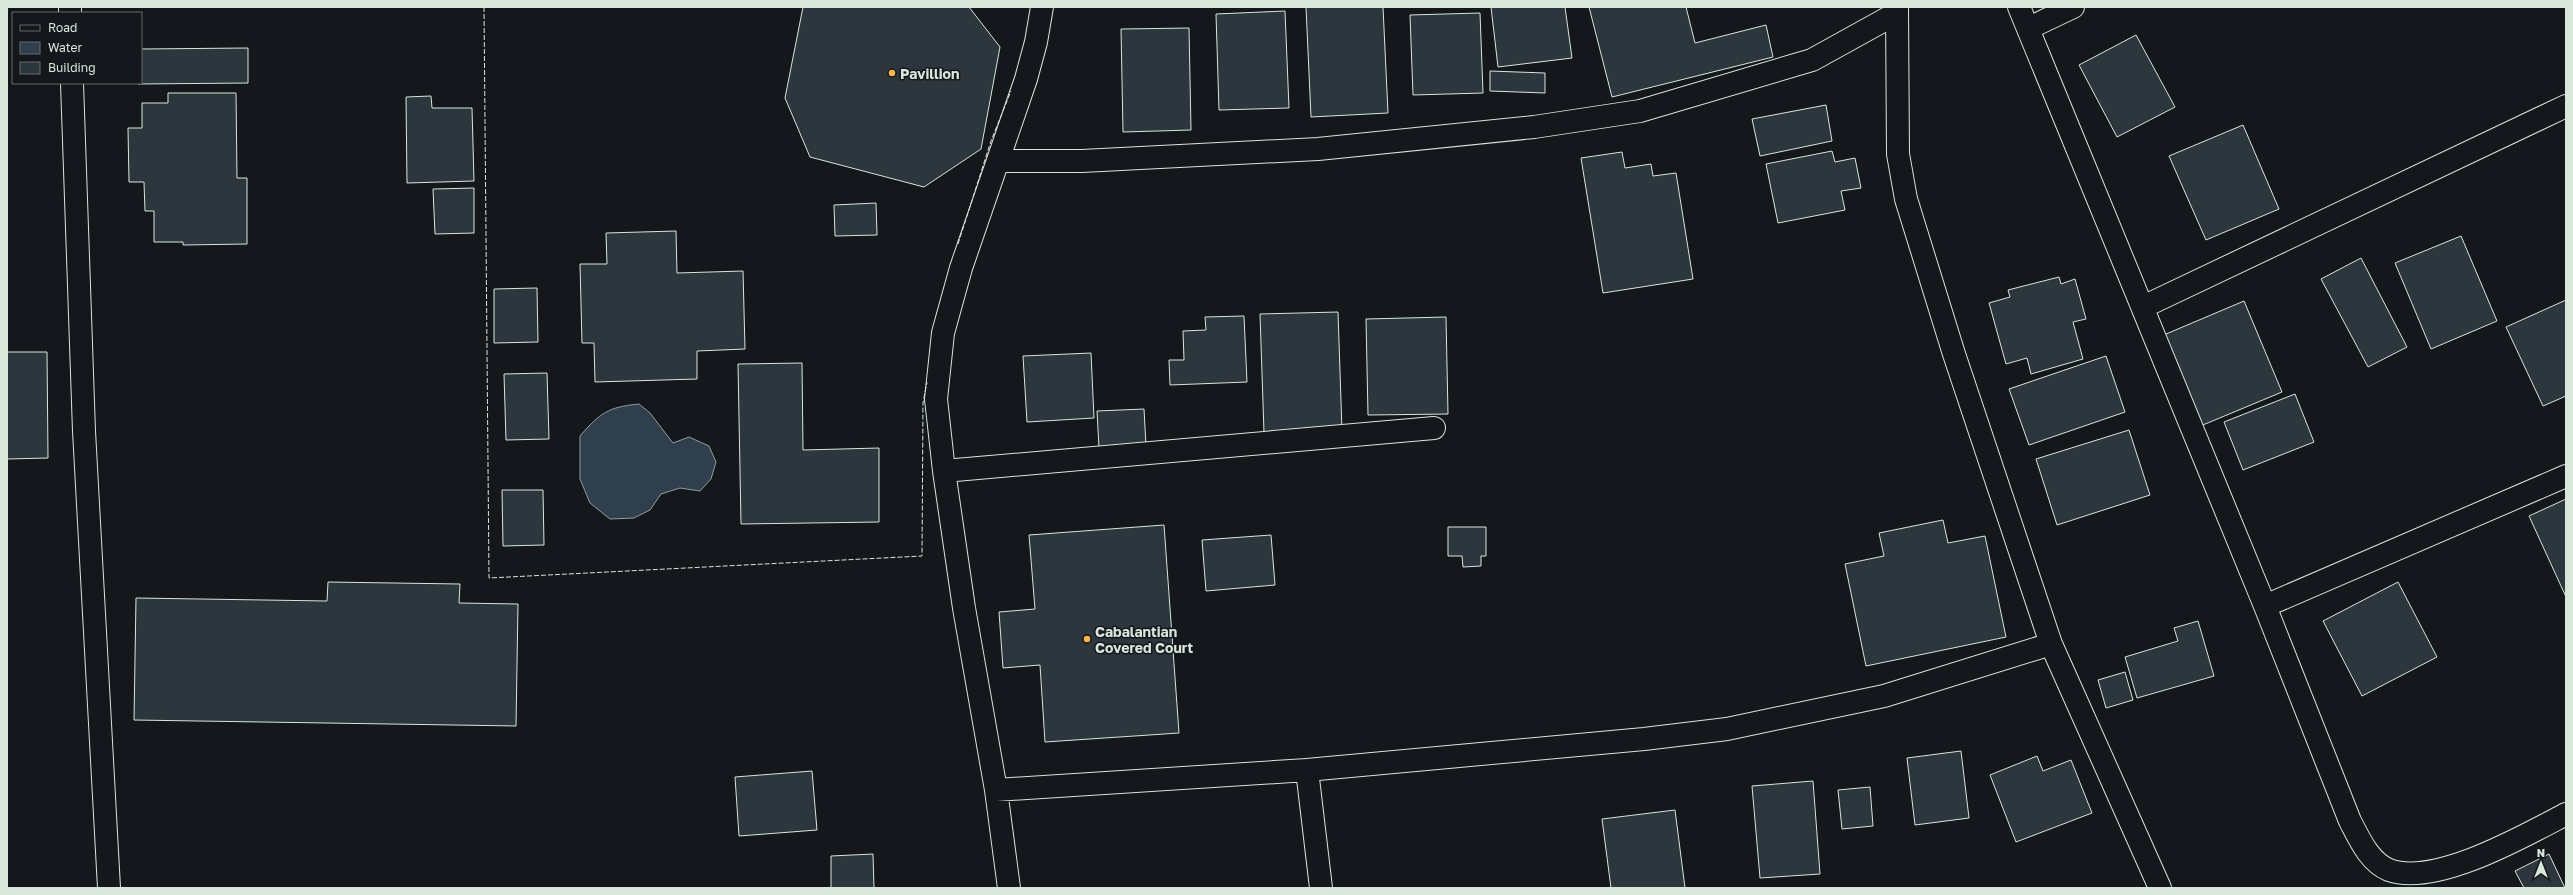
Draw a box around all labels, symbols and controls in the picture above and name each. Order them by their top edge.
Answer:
legend [12,12,142,84]
text: Road [48,20,77,35]
text: Water [48,40,82,55]
text: Building [48,60,96,75]
place label: Pavillion [900,65,959,82]
marker: Pavillion [887,68,897,78]
place label: Cabalantian Covered Court [1095,623,1193,656]
marker: Cabalantian Covered Court [1082,634,1092,644]
north arrow [2521,843,2561,883]
text: N [2537,846,2545,859]

